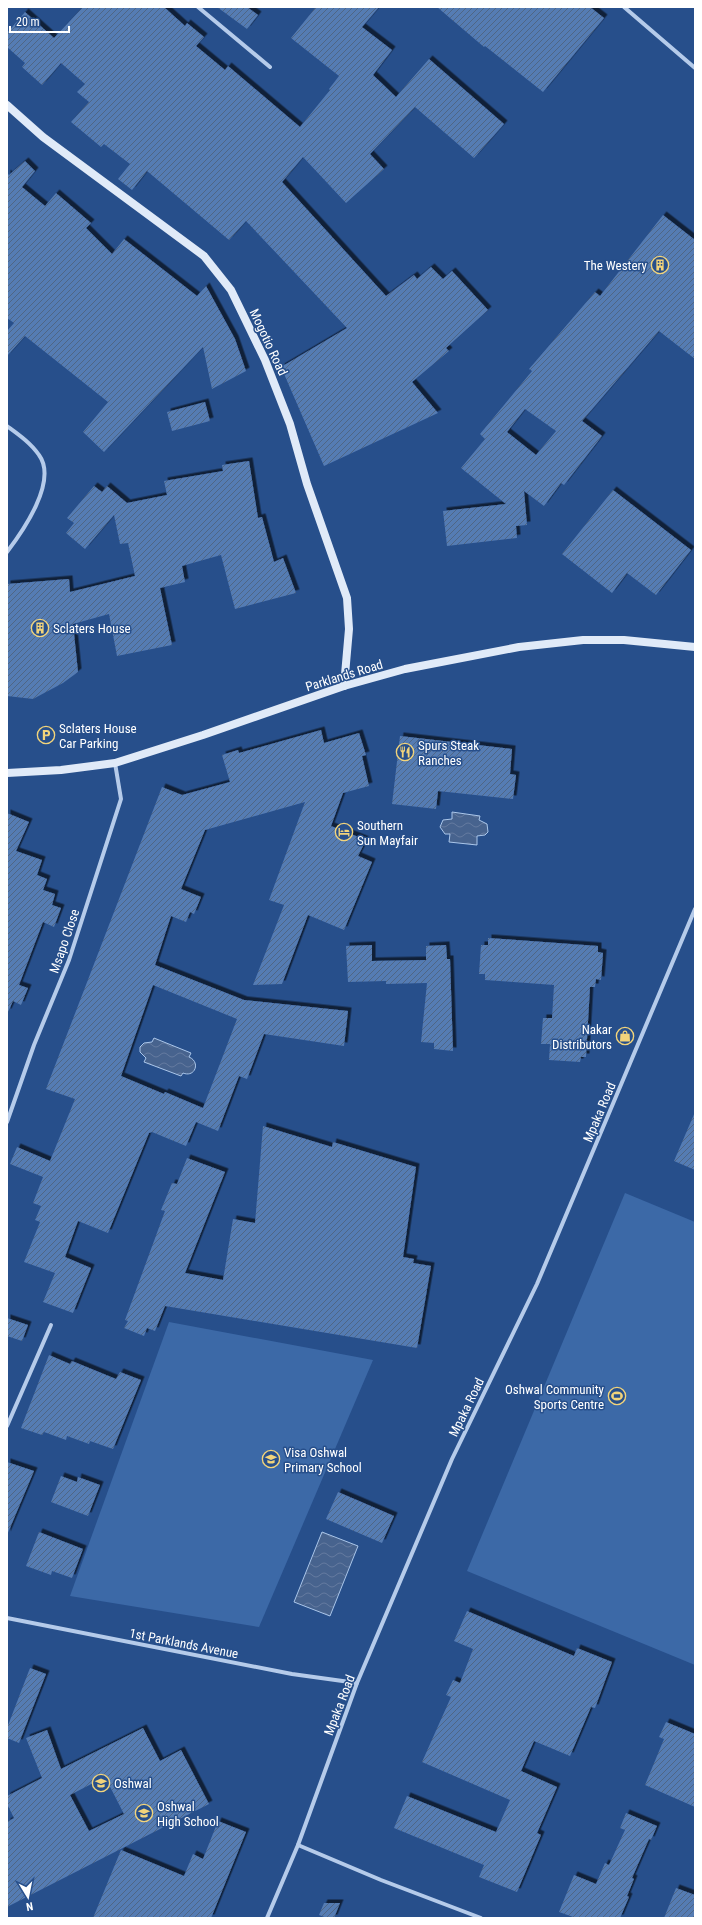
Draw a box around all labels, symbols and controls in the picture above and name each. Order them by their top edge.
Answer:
scale bar [10,8,69,34]
text: 20 m [16,15,40,29]
building icon: The Westery [650,255,670,275]
place label: The Westery [584,258,648,273]
street label: Mogotio Road [247,307,291,378]
building icon: Sclaters House [30,618,50,638]
place label: Sclaters House [53,621,131,636]
street label: Parklands Road [304,657,385,694]
place label: Sclaters House Car Parking [59,721,137,751]
parking icon: Sclaters House Car Parking [36,725,56,745]
place label: Spurs Steak Ranches [418,738,479,768]
restaurant icon: Spurs Steak Ranches [395,742,415,762]
place label: Southern Sun Mayfair [357,818,418,848]
hotel icon: Southern Sun Mayfair [334,822,354,842]
street label: Msapo Close [47,907,82,975]
place label: Nakar Distributors [552,1022,612,1052]
shop icon: Nakar Distributors [615,1026,635,1046]
street label: Mpaka Road [580,1080,619,1144]
street label: Mpaka Road [446,1375,487,1439]
place label: Oshwal Community Sports Centre [505,1382,605,1412]
sports icon: Oshwal Community Sports Centre [607,1386,627,1406]
place label: Visa Oshwal Primary School [284,1445,362,1475]
school or university icon: Visa Oshwal Primary School [261,1449,281,1469]
street label: 1st Parklands Avenue [128,1626,240,1661]
street label: Mpaka Road [321,1673,358,1738]
school or university icon: Oshwal [91,1773,111,1793]
place label: Oshwal [114,1776,152,1791]
place label: Oshwal High School [157,1799,219,1829]
school or university icon: Oshwal High School [134,1803,154,1823]
north arrow [8,1877,48,1917]
text: N [25,1899,34,1913]

